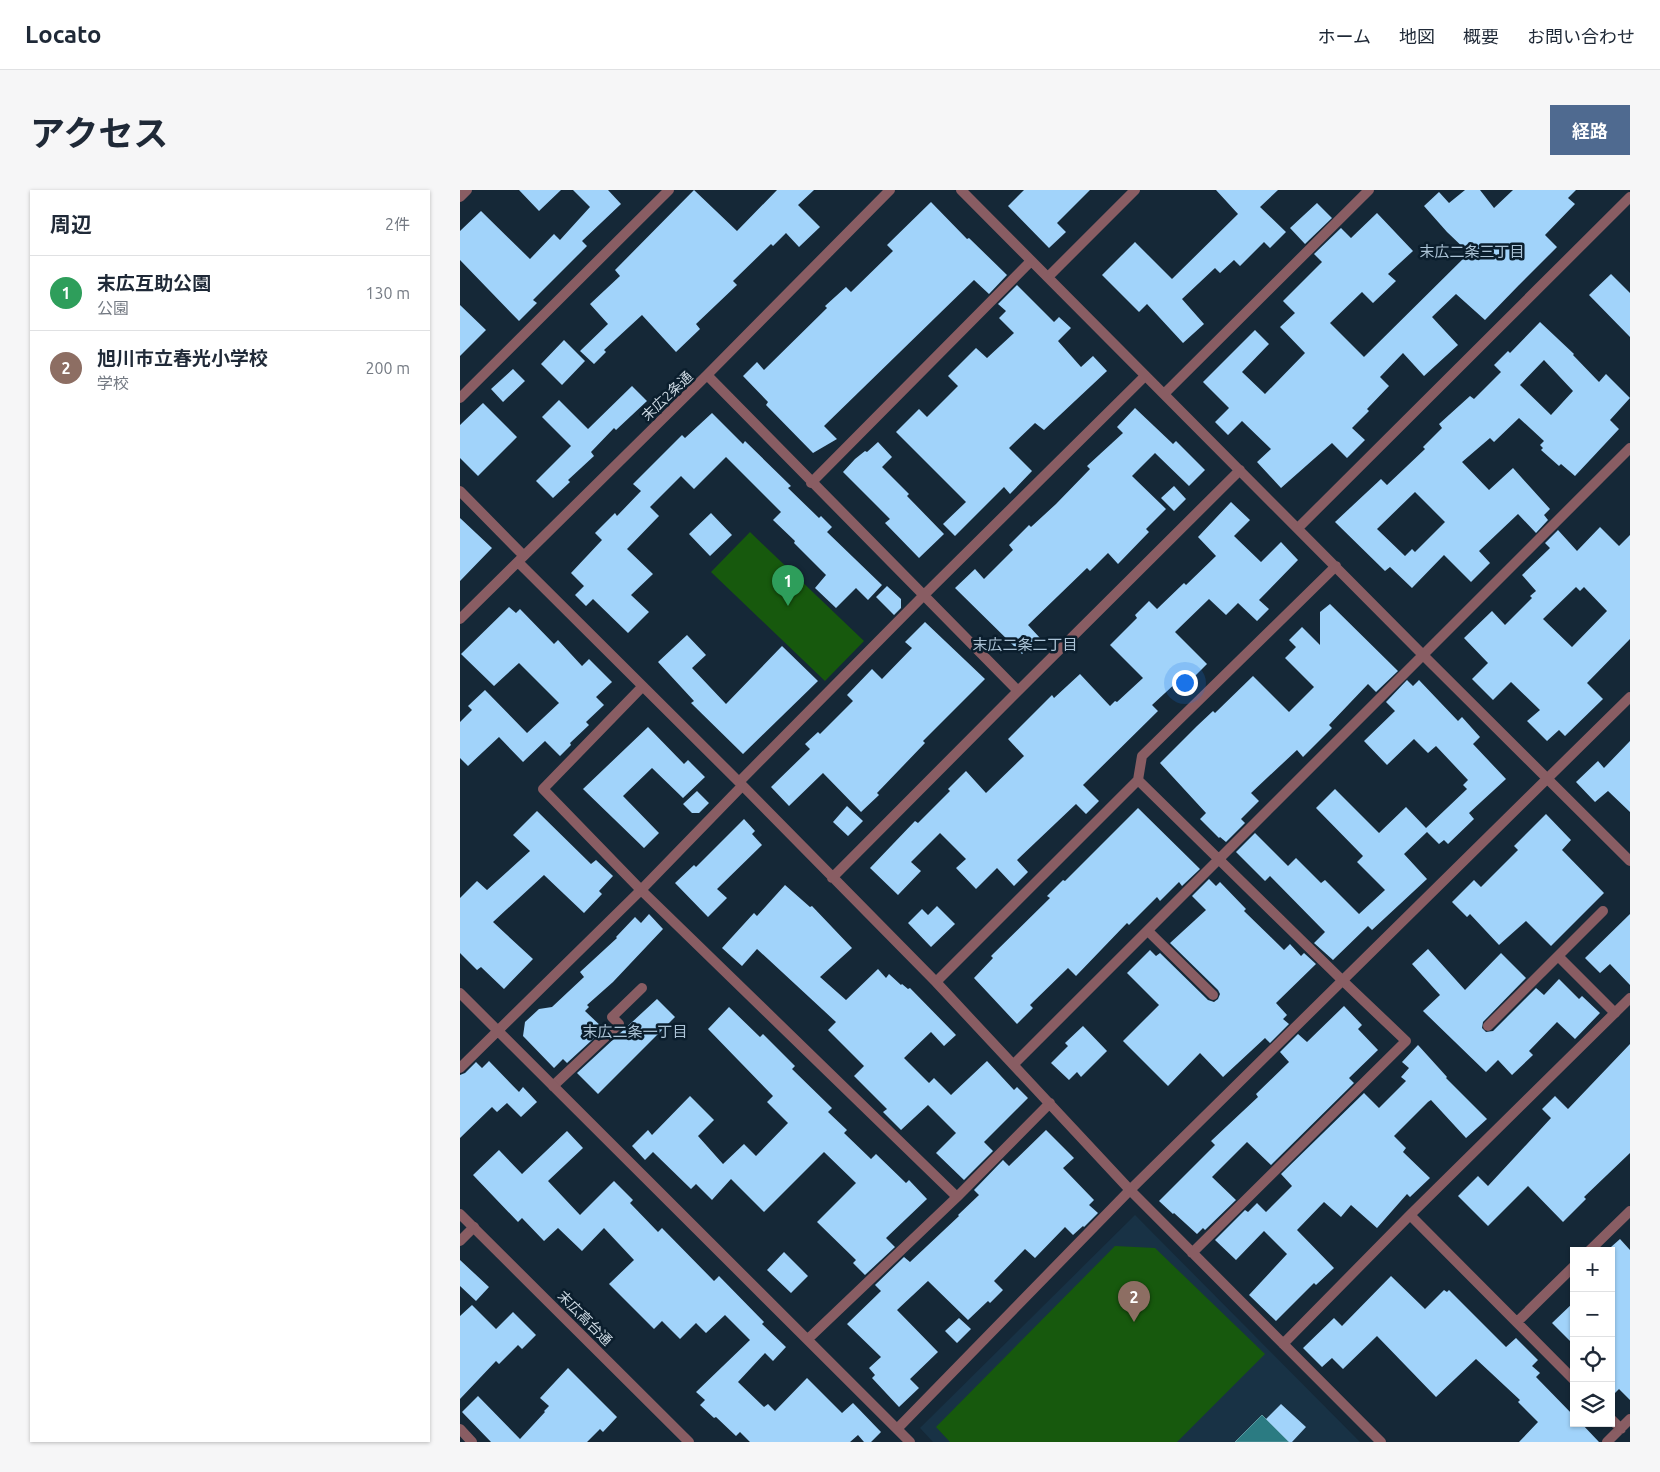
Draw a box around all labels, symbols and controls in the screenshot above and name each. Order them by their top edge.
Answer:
text: Locato [25,21,101,48]
text: ホーム [1318,26,1371,46]
text: 地図 [1399,26,1435,46]
text: 概要 [1463,26,1499,46]
text: お問い合わせ [1527,26,1635,46]
button: 経路 [1550,105,1630,155]
text: アクセス [30,113,168,153]
text: 周辺 [50,212,92,236]
text: 2件 [385,215,410,233]
district label: 末広二条三丁目 [1419,243,1525,260]
text: 末広互助公園 [97,272,211,294]
text: 1 [61,284,71,302]
text: 130 m [365,284,410,302]
text: 公園 [97,299,129,317]
text: 旭川市立春光小学校 [97,347,268,369]
text: 2 [61,359,71,377]
text: 200 m [365,359,410,377]
street label: 末広2条通 [638,368,696,424]
text: 学校 [97,374,129,392]
pin: 1 [772,565,804,606]
district label: 末広二条二丁目 [972,636,1078,653]
your location [1172,670,1198,696]
district label: 末広二条一丁目 [582,1023,688,1040]
map controls [1570,1247,1615,1427]
button: + [1570,1247,1615,1292]
pin: 2 [1118,1281,1150,1322]
street label: 末広高台通 [555,1288,615,1348]
button: − [1570,1292,1615,1337]
button: locate [1570,1337,1615,1382]
button: layers [1570,1382,1615,1427]

